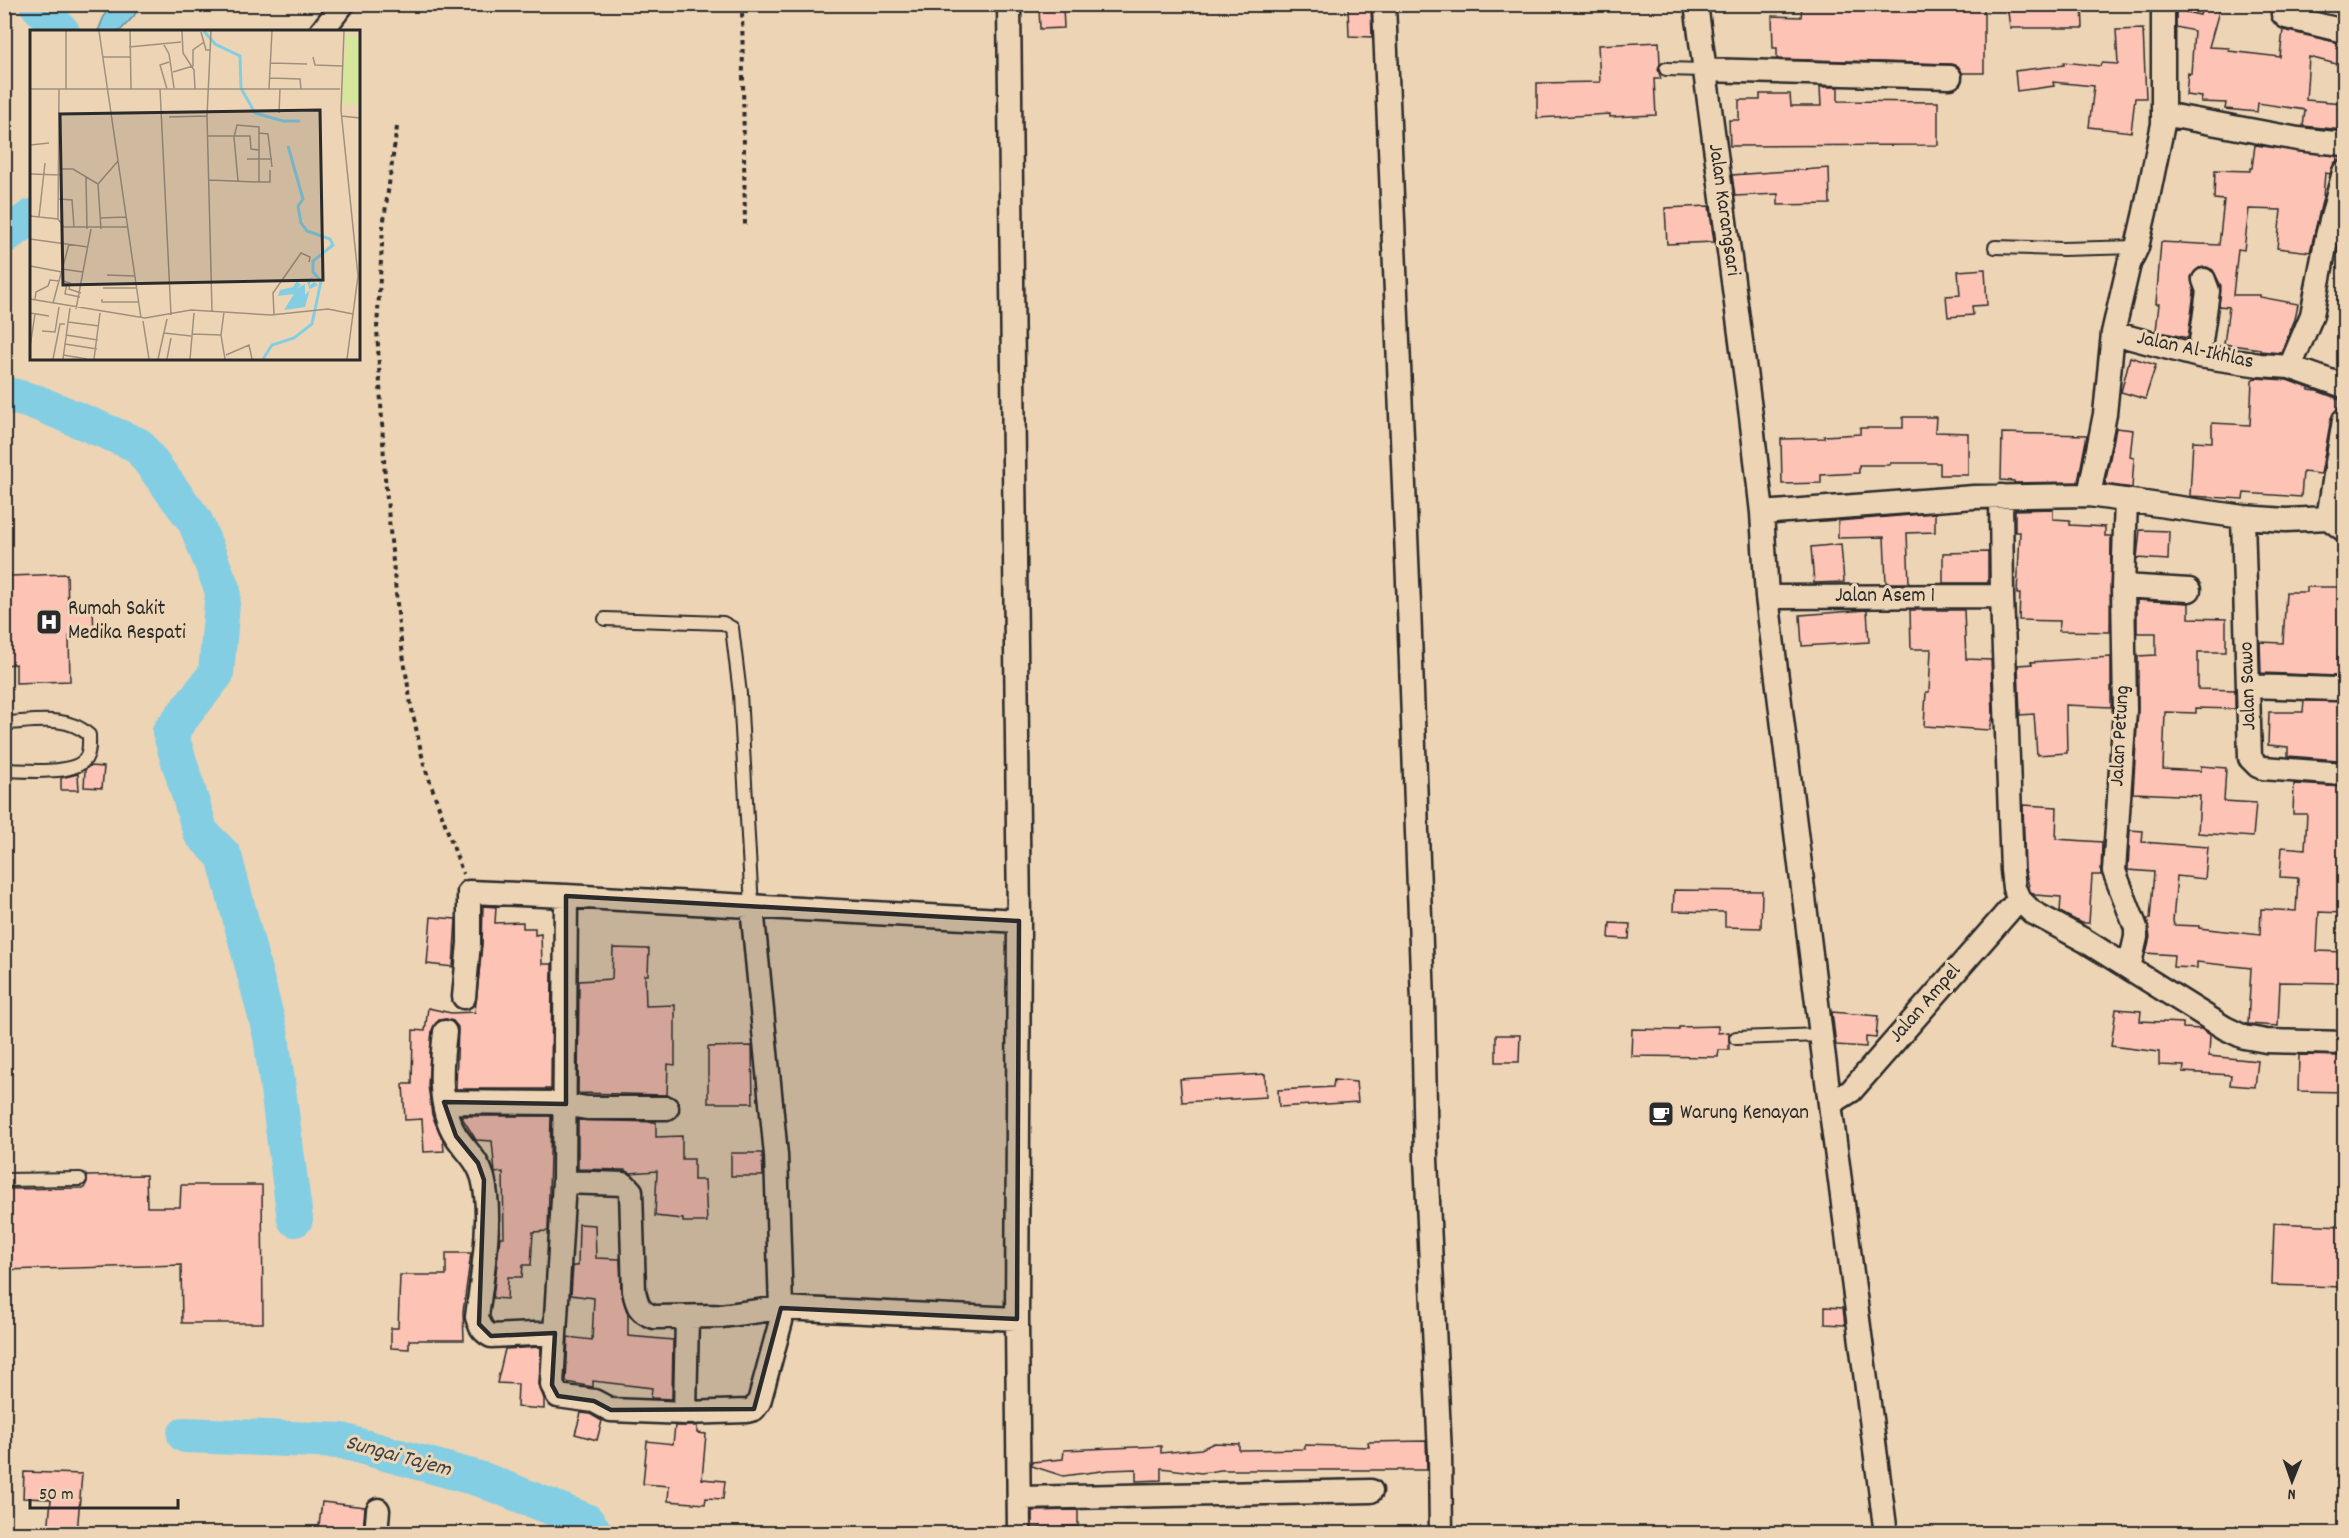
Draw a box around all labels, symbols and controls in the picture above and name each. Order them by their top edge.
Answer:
inset map [30,30,360,360]
street label: Jalan Karangsari [1699,142,1747,278]
street label: Jalan Al-Ikhlas [2134,324,2256,378]
street label: Jalan Asem 1 [1835,582,1935,612]
place label: Rumah Sakit Medika Respati [68,595,186,649]
hospital icon: Rumah Sakit Medika Respati [34,607,64,637]
street label: Jalan Sawo [2232,641,2266,731]
street label: Jalan Petung [2103,685,2139,787]
street label: Jalan Ampel [1883,958,1969,1050]
cafe icon: Warung Kenayan [1646,1099,1676,1129]
place label: Warung Kenayan [1680,1099,1809,1129]
water label: Sungai Tajem [342,1428,455,1486]
north arrow [2262,1451,2322,1511]
scale bar [30,1472,178,1510]
text: N [2288,1482,2296,1505]
text: 50 m [39,1483,74,1508]

